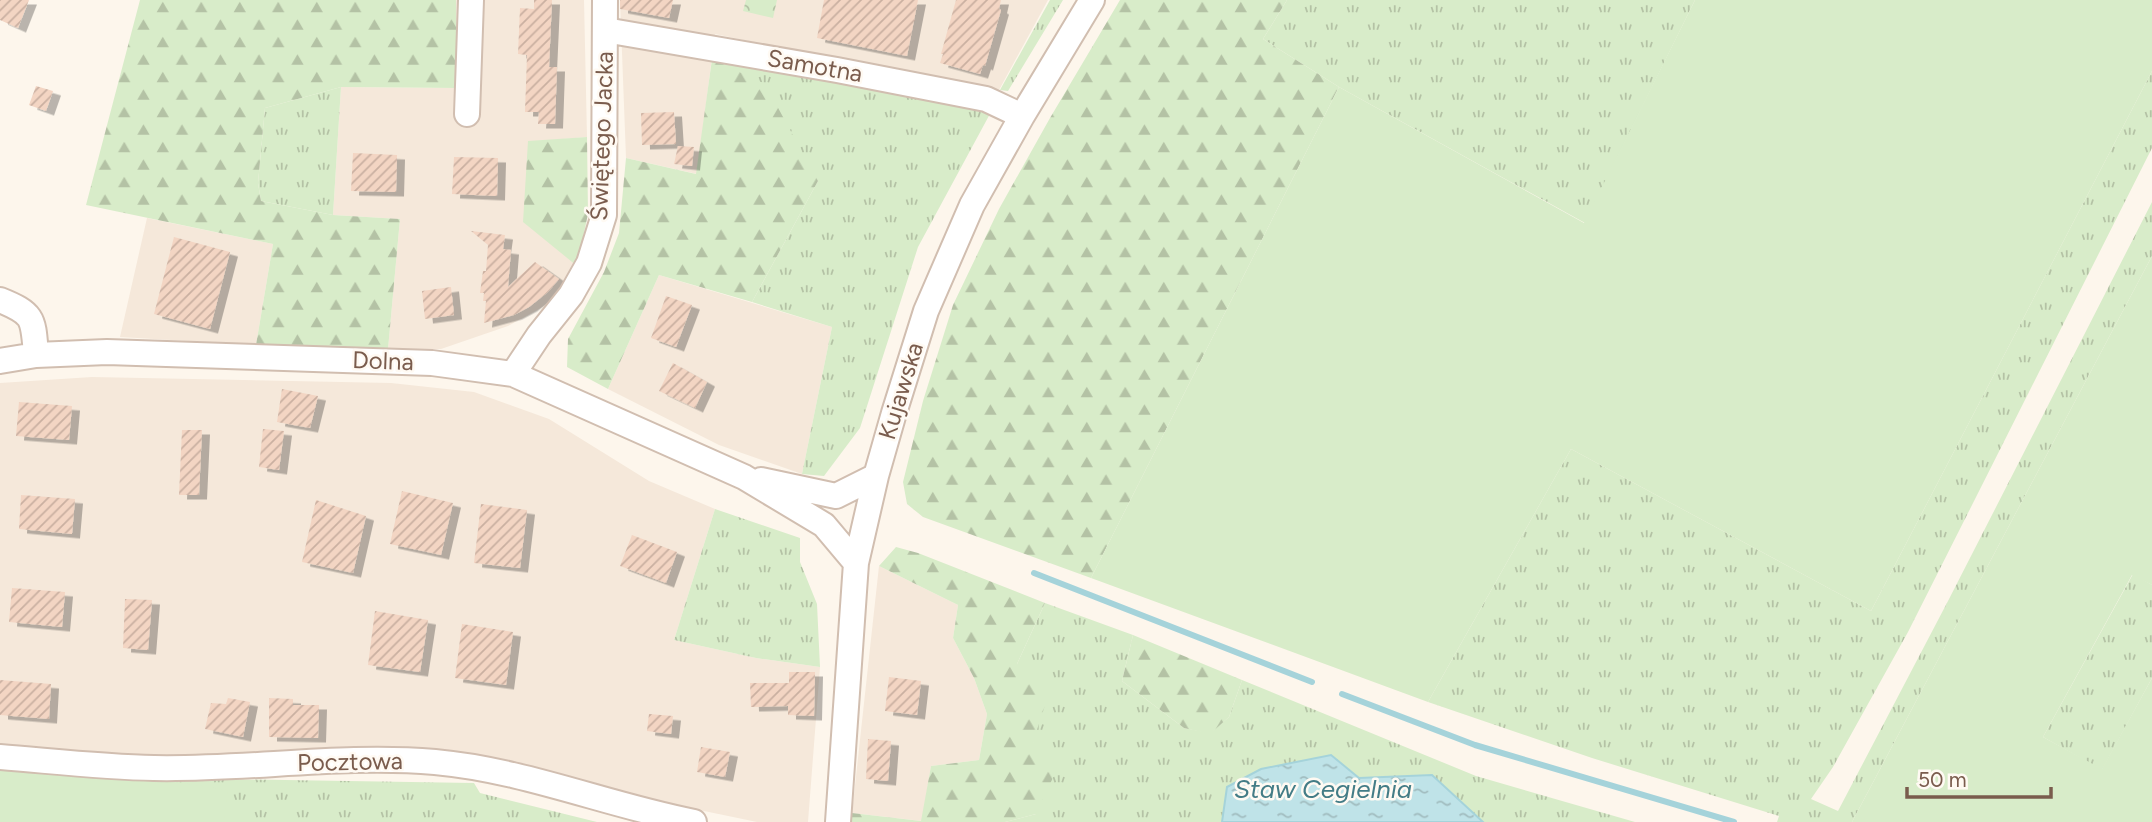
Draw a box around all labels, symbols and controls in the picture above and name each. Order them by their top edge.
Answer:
street label: Samotna [765,43,865,88]
street label: Świętego Jacka [584,51,619,221]
street label: Kujawska [872,339,929,443]
street label: Dolna [352,345,414,376]
street label: Pocztowa [297,746,403,777]
scale bar [1907,756,2050,800]
text: 50 m [1918,767,1967,792]
water label: Staw Cegielnia [1234,773,1412,805]

